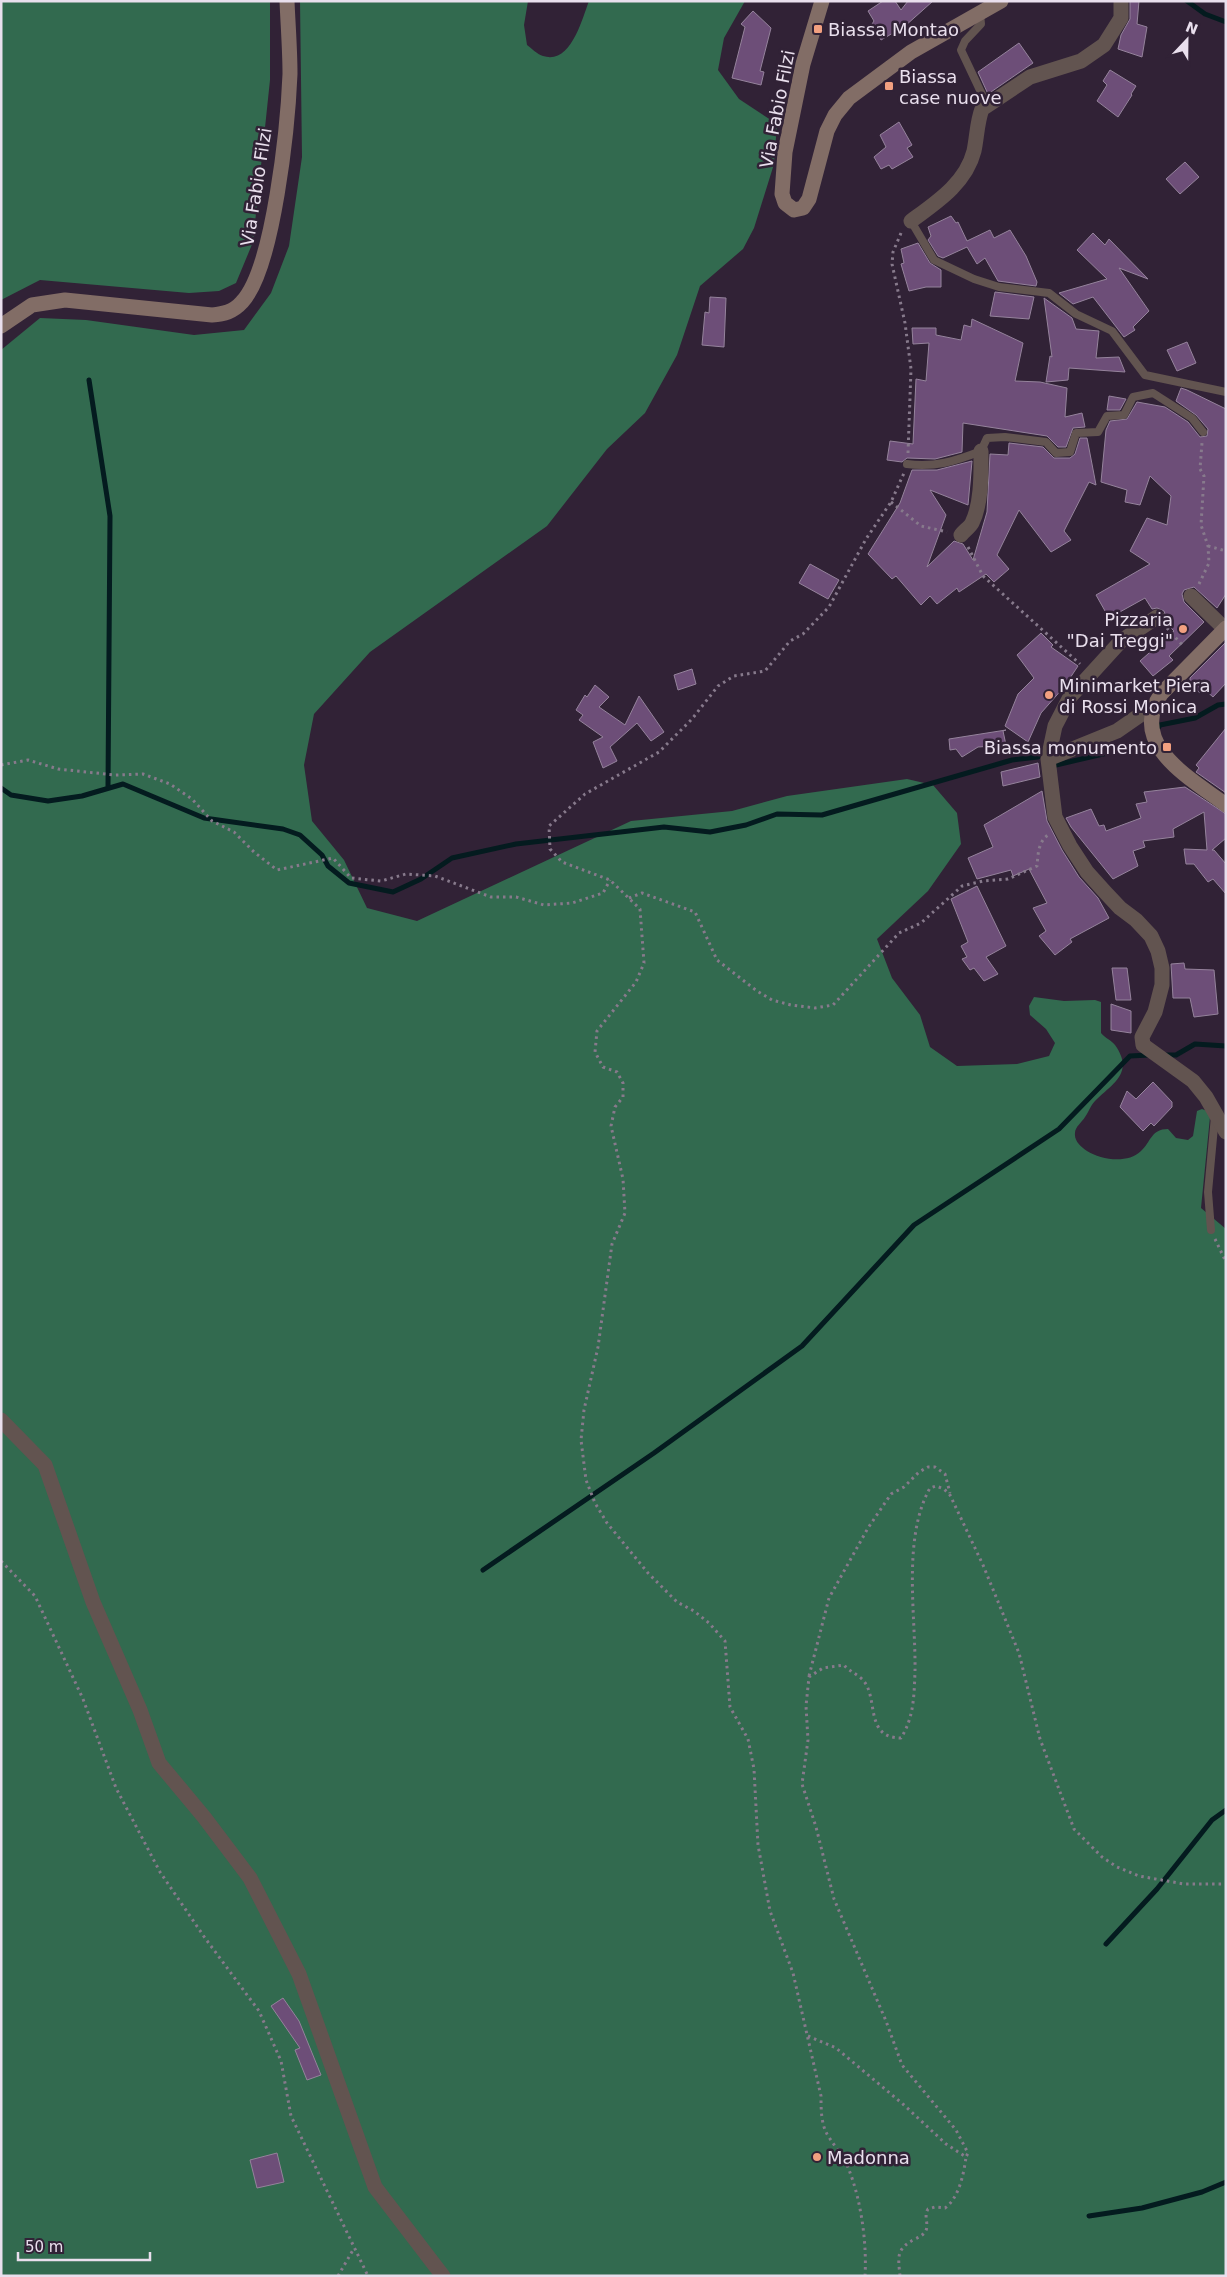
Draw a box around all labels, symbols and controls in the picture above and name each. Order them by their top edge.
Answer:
north arrow [1162,15,1212,65]
text: N [1183,18,1200,38]
place label: Biassa Montao [828,19,959,40]
marker: Biassa Montao [812,23,824,35]
street label: Via Fabio Filzi [755,48,799,170]
place label: Biassa case nuove [899,66,1002,108]
marker: Biassa case nuove [883,80,895,92]
street label: Via Fabio Filzi [236,126,276,248]
place label: Pizzaria "Dai Treggi" [1067,609,1173,651]
marker: Pizzaria "Dai Treggi" [1177,623,1189,635]
place label: Minimarket Piera di Rossi Monica [1059,675,1211,717]
marker: Minimarket Piera di Rossi Monica [1043,689,1055,701]
place label: Biassa monumento [984,737,1157,758]
marker: Biassa monumento [1161,741,1173,753]
place label: Madonna [827,2147,910,2168]
marker: Madonna [811,2151,823,2163]
scale bar [18,2230,150,2262]
text: 50 m [25,2238,63,2256]

